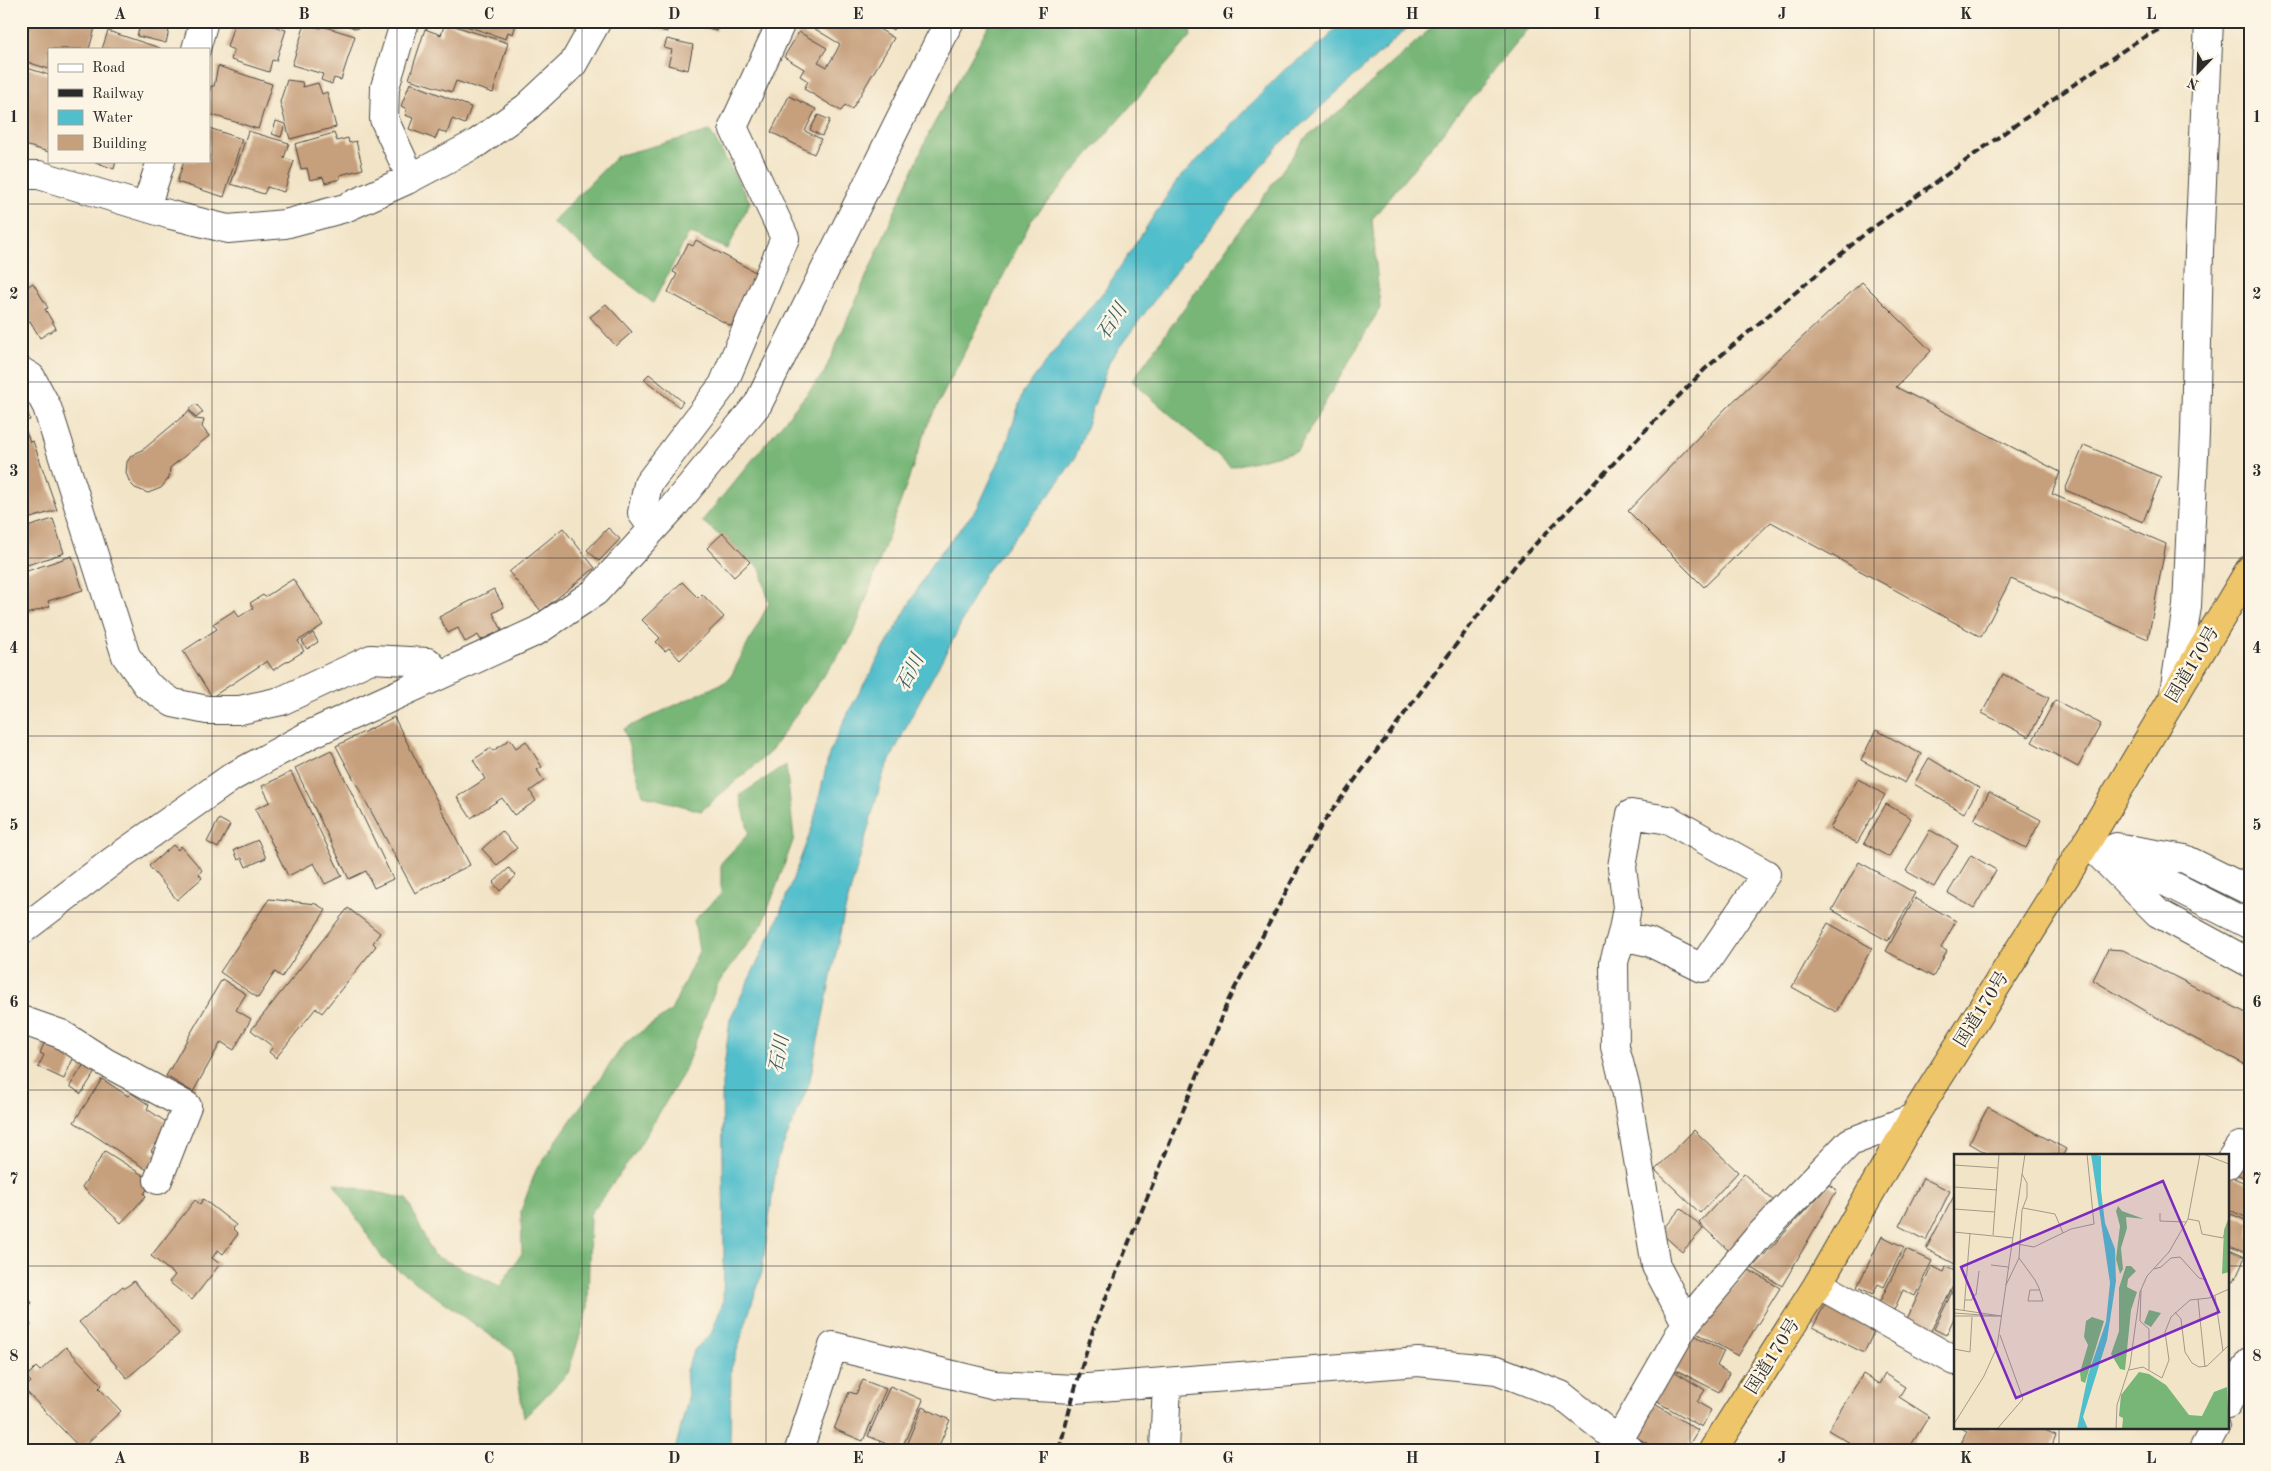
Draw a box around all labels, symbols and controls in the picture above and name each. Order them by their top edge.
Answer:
text: A [114,7,126,23]
text: B [298,7,310,23]
text: C [484,7,494,23]
text: D [668,7,680,23]
text: E [852,7,864,23]
text: F [1038,7,1049,23]
text: G [1222,7,1234,23]
text: H [1405,7,1419,23]
text: I [1593,7,1601,23]
text: J [1778,7,1787,23]
text: K [1960,7,1972,23]
text: L [2146,7,2157,23]
legend [48,48,210,162]
north arrow [2174,48,2224,98]
text: Road [92,61,126,76]
text: N [2185,74,2201,92]
text: Railway [92,87,145,102]
text: 1 [9,110,19,126]
text: 1 [2252,110,2262,126]
text: Water [92,111,133,126]
text: Building [92,137,147,152]
text: 2 [9,287,19,303]
text: 2 [2252,287,2262,303]
water label: 石川 [1093,298,1132,343]
text: 3 [9,464,19,480]
text: 3 [2252,464,2262,480]
street label: 国道170号 [2161,622,2223,706]
text: 4 [9,641,19,657]
text: 4 [2252,641,2262,657]
water label: 石川 [892,649,929,694]
text: 5 [9,818,19,834]
text: 5 [2252,818,2262,834]
street label: 国道170号 [1950,968,2012,1050]
text: 6 [9,995,19,1011]
text: 6 [2252,995,2262,1011]
water label: 石川 [766,1032,794,1075]
inset map [1954,1154,2228,1428]
text: 7 [9,1172,19,1188]
text: 7 [2252,1172,2262,1188]
street label: 国道170号 [1741,1315,1803,1397]
text: 8 [9,1349,19,1365]
text: 8 [2252,1349,2262,1365]
text: A [114,1451,126,1467]
text: B [298,1451,310,1467]
text: C [484,1451,494,1467]
text: D [668,1451,680,1467]
text: E [852,1451,864,1467]
text: F [1038,1451,1049,1467]
text: G [1222,1451,1234,1467]
text: H [1405,1451,1419,1467]
text: I [1593,1451,1601,1467]
text: J [1778,1451,1787,1467]
text: K [1960,1451,1972,1467]
text: L [2146,1451,2157,1467]

